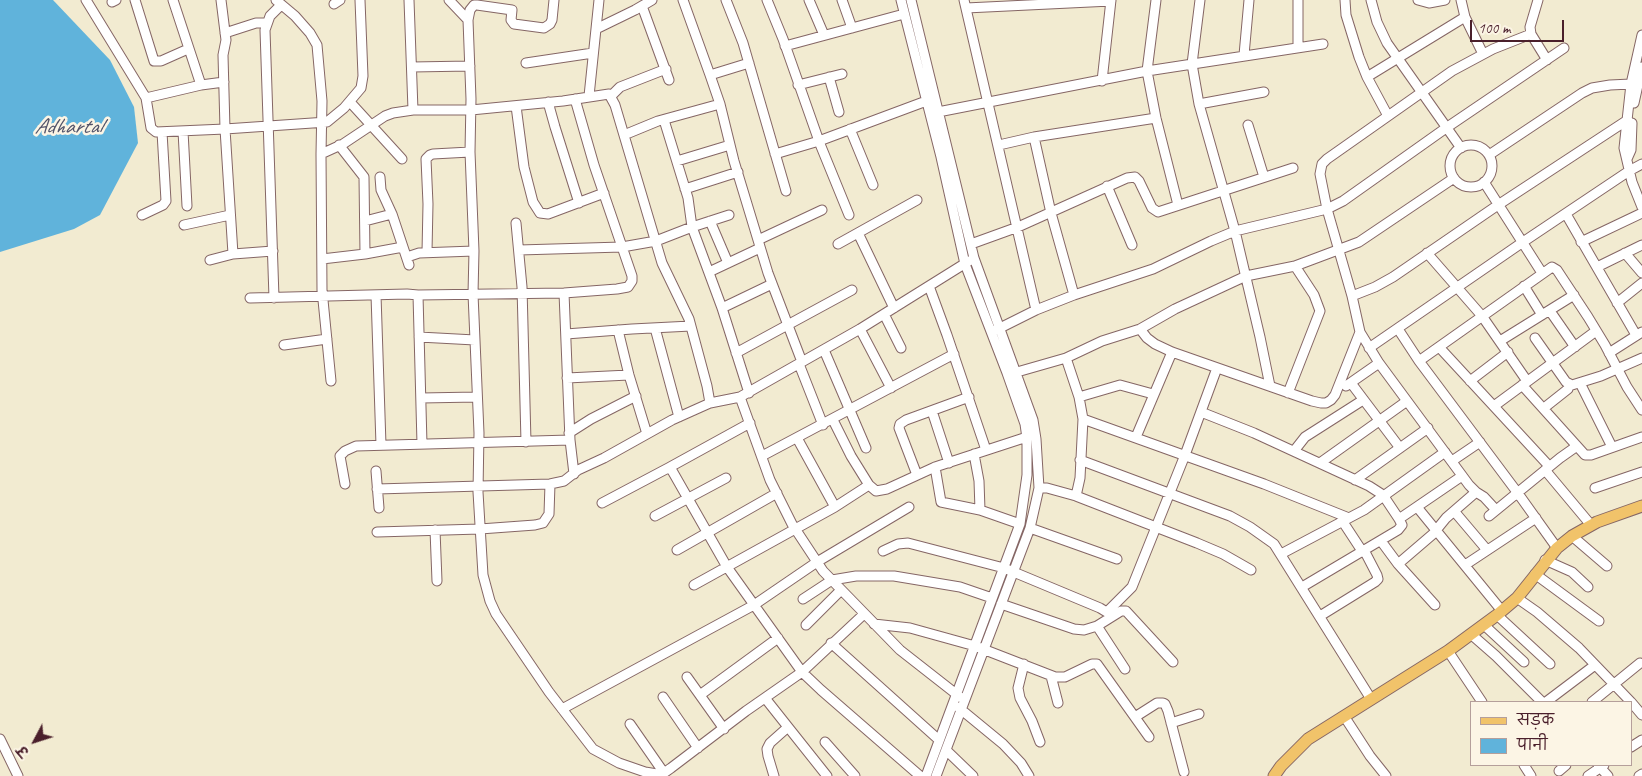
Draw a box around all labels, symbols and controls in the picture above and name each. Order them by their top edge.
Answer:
scale bar [1472,10,1566,42]
text: 100 m [1478,19,1510,38]
water label: Adhartal [34,114,102,140]
legend [1470,701,1632,766]
text: सड़क [1517,711,1554,730]
north arrow [10,716,60,766]
text: पानी [1517,736,1548,755]
text: उ [14,742,33,760]

